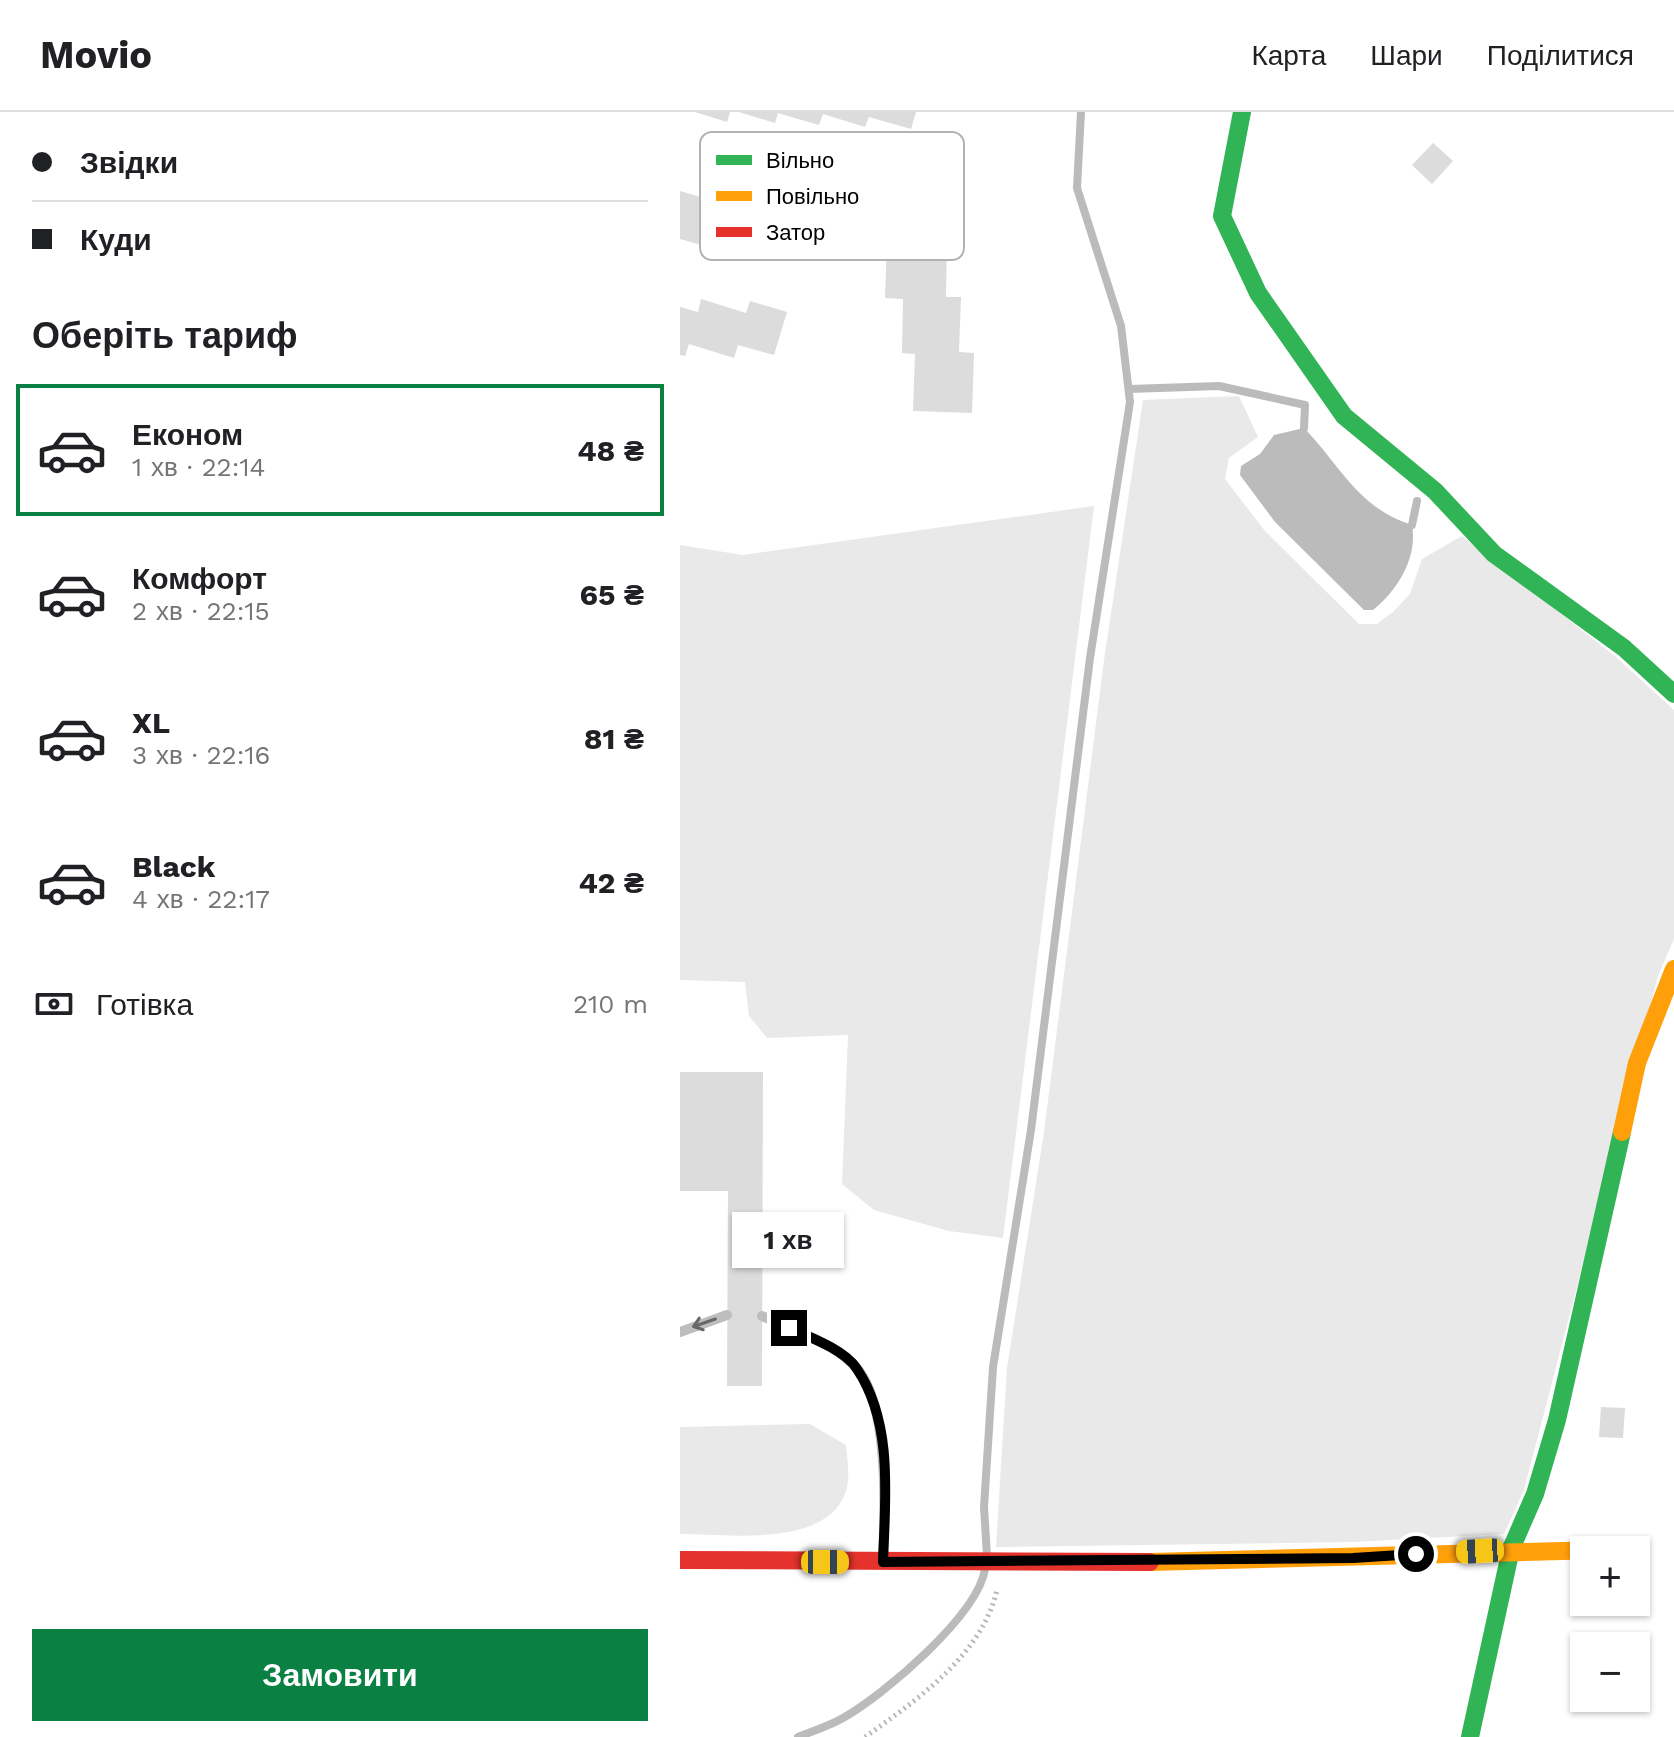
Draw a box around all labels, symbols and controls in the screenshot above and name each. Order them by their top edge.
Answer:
text: Movio [40,33,152,77]
text: Карта [1251,39,1326,72]
text: Шари [1370,39,1443,72]
text: Поділитися [1487,39,1634,72]
legend [700,132,964,260]
text: Звідки [80,145,178,180]
text: Вільно [766,148,834,173]
text: Повільно [766,184,859,209]
text: Затор [766,220,825,245]
text: Куди [80,222,152,257]
text: Оберіть тариф [32,315,298,357]
icon: car [36,414,108,486]
text: Економ [132,417,243,452]
text: 48 ₴ [577,433,644,468]
text: 1 хв · 22:14 [132,452,265,482]
icon: car [36,558,108,630]
text: Комфорт [132,561,267,596]
text: 65 ₴ [579,577,644,612]
text: 2 хв · 22:15 [132,596,270,626]
icon: car [36,702,108,774]
text: XL [132,705,170,740]
text: 81 ₴ [584,721,644,756]
text: 3 хв · 22:16 [132,740,270,770]
icon: car [36,846,108,918]
text: Black [132,849,216,884]
text: 42 ₴ [579,865,644,900]
text: 4 хв · 22:17 [132,884,270,914]
icon: cash [32,982,76,1026]
text: Готівка [96,987,193,1022]
text: 210 m [573,989,648,1019]
callout: 1 хв [733,1212,845,1268]
text: 1 хв [763,1225,813,1255]
route end [771,1310,807,1346]
one-way arrow [691,1317,716,1332]
route start [1398,1536,1434,1572]
map controls [1570,1536,1650,1712]
button: + [1570,1536,1650,1616]
car [1455,1538,1505,1564]
car [801,1550,849,1574]
button: Замовити [32,1629,648,1721]
button: − [1570,1632,1650,1712]

